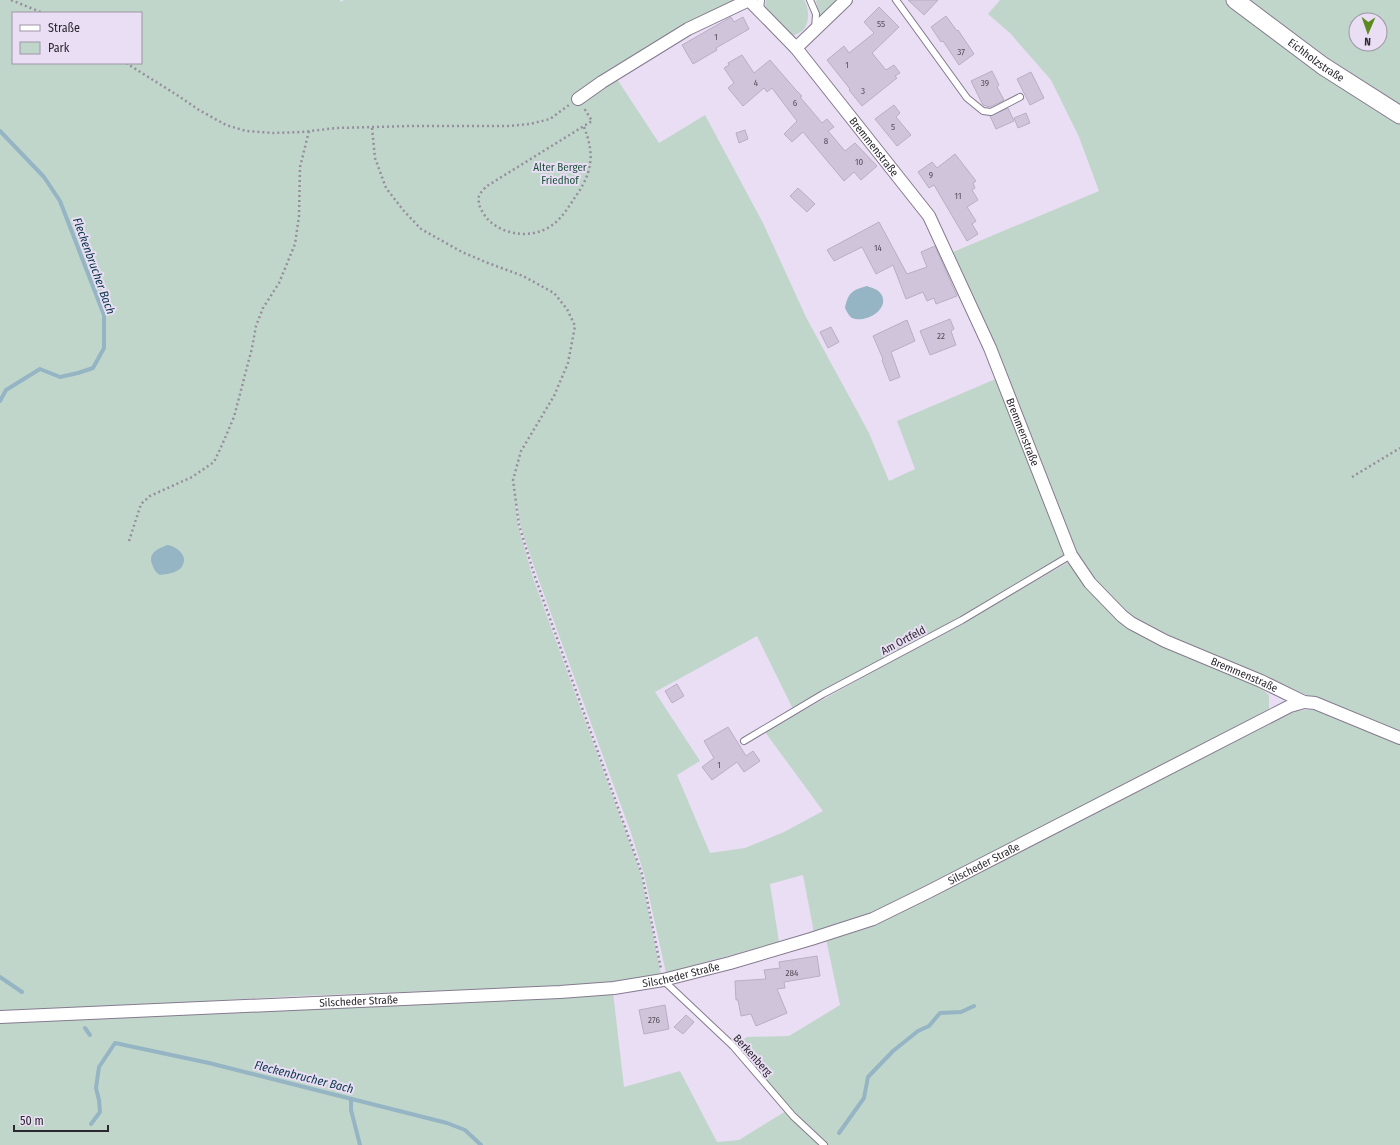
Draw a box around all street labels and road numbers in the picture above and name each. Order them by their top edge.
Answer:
street label: Eichholzstraße [1285,36,1346,85]
street label: Bremmenstraße [846,115,901,179]
street label: Bremmenstraße [1003,396,1041,468]
street label: Am Ortfeld [879,623,928,658]
street label: Bremmenstraße [1209,655,1280,695]
street label: Silscheder Straße [946,840,1022,888]
street label: Silscheder Straße [641,960,721,990]
street label: Silscheder Straße [319,993,398,1010]
street label: Berkenberg [730,1032,775,1080]

